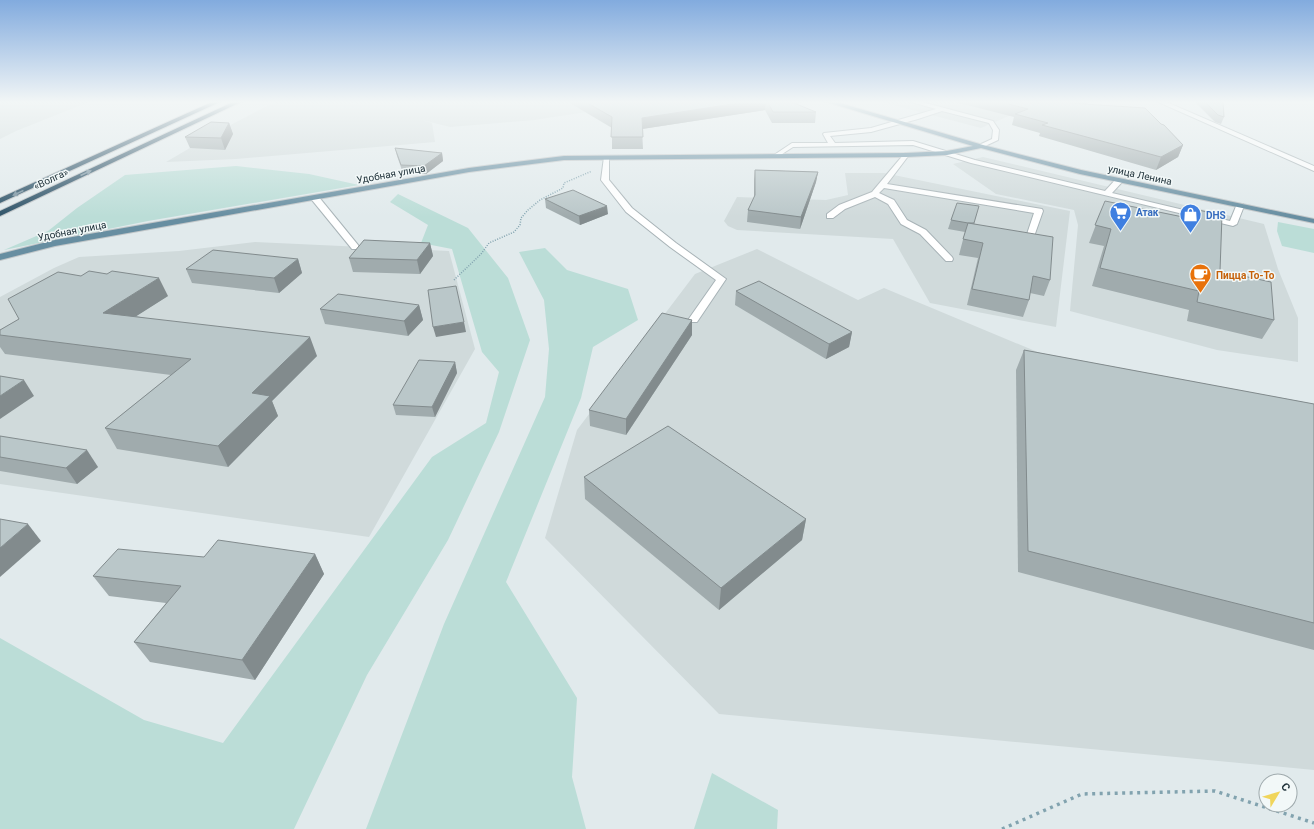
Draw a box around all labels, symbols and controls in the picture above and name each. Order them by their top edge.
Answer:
street label: Удобная улица [356,163,426,185]
street label: улица Ленина [1107,163,1173,187]
street label: «Волга» [32,166,70,192]
one-way arrow [80,170,92,176]
one-way arrow [13,190,24,196]
supermarket icon: Атак [1108,199,1134,232]
shop icon: DHS [1177,202,1203,235]
place label: Атак [1136,207,1159,218]
place label: DHS [1206,210,1226,221]
street label: Удобная улица [37,219,107,243]
cafe icon: Пицца То-То [1188,262,1214,295]
place label: Пицца То-То [1216,270,1275,281]
north arrow [1258,773,1298,813]
text: С [1278,780,1293,794]

